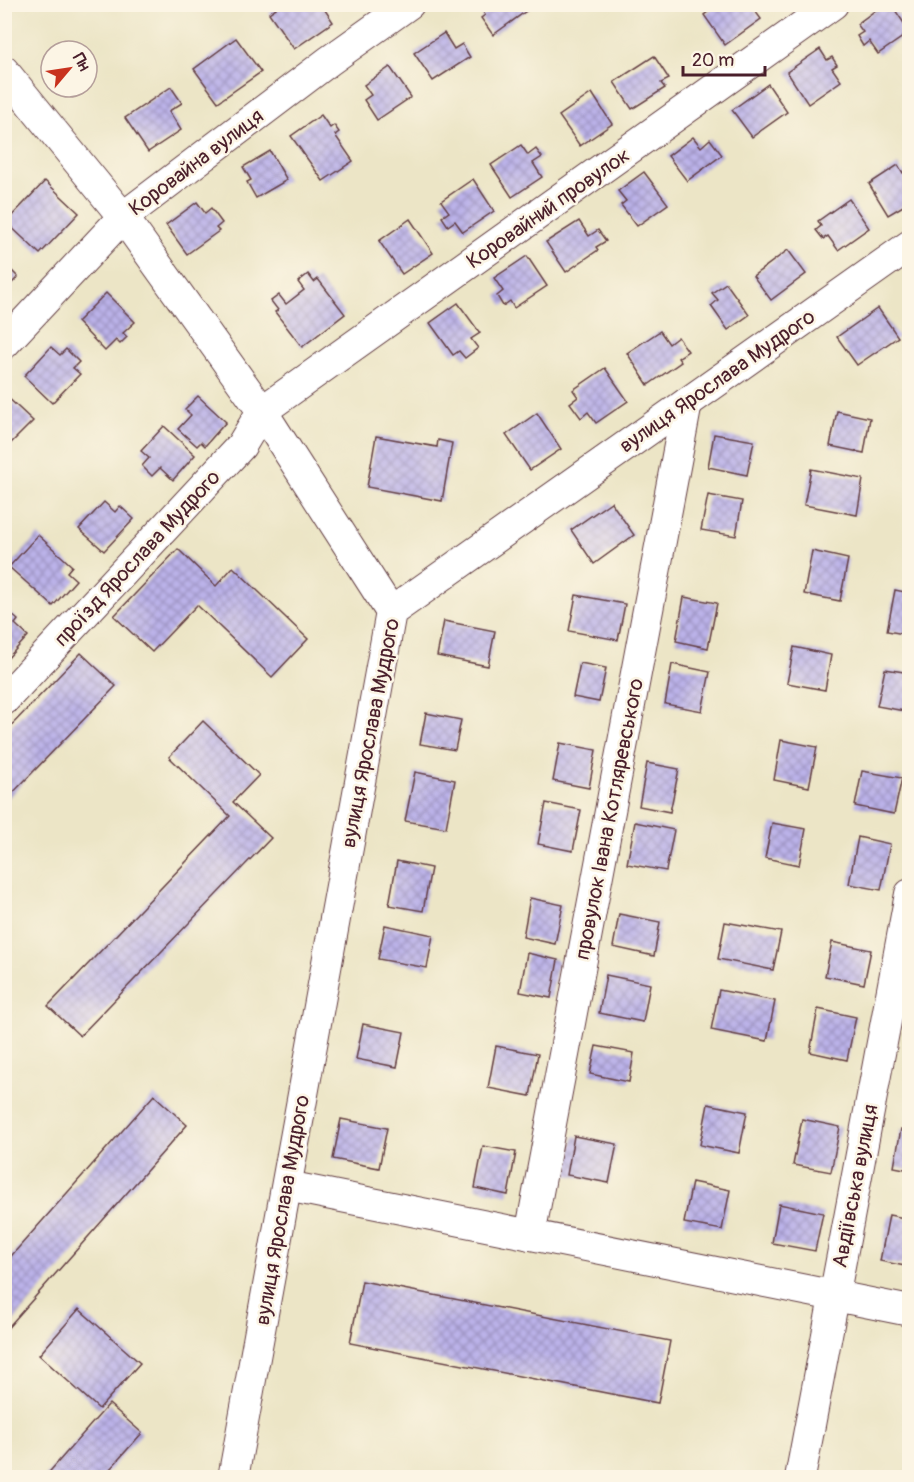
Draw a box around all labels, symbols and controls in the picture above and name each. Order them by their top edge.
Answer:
north arrow [39,39,99,99]
scale bar [683,39,766,77]
text: 20 m [692,49,734,72]
text: Пн [68,50,94,75]
street label: Коровайна вулиця [123,103,269,222]
street label: Коровайний провулок [461,142,635,275]
street label: вулиця Ярослава Мудрого [614,304,820,459]
street label: проїзд Ярослава Мудрого [48,464,226,652]
street label: вулиця Ярослава Мудрого [335,616,406,850]
street label: провулок Івана Котляревського [569,676,650,962]
street label: вулиця Ярослава Мудрого [249,1093,316,1327]
street label: Авдіївська вулиця [826,1102,885,1270]

